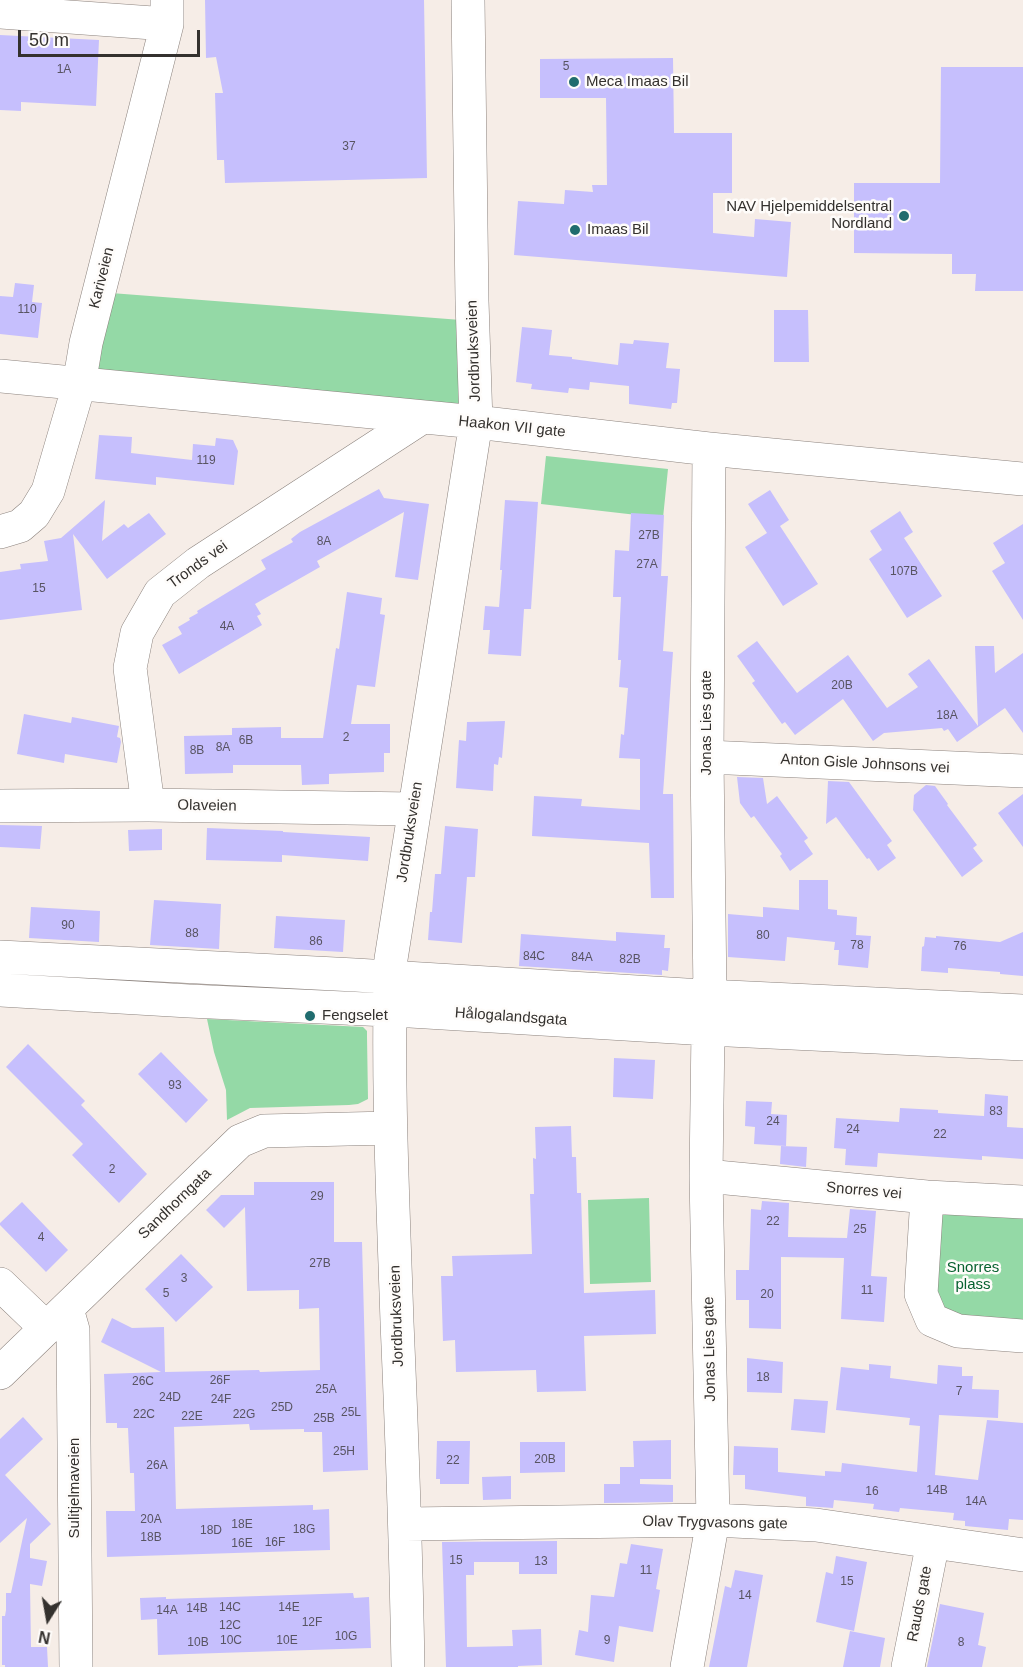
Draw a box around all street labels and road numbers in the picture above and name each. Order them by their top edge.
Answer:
street label: Kariveien [86,245,118,311]
street label: Jordbruksveien [463,300,485,402]
street label: Haakon VII gate [458,412,566,442]
street label: Tronds vei [165,537,231,593]
street label: Jonas Lies gate [698,670,716,776]
street label: Anton Gisle Johnsons vei [780,751,950,777]
street label: Jordbruksveien [393,780,427,884]
street label: Olaveien [177,796,237,816]
street label: Hålogalandsgata [454,1004,568,1030]
street label: Sandhorngata [135,1165,215,1243]
street label: Snorres vei [825,1179,903,1203]
street label: Jordbruksveien [386,1265,408,1367]
street label: Jonas Lies gate [700,1296,720,1402]
street label: Sulitjelmaveien [66,1438,84,1538]
street label: Olav Trygvasons gate [642,1513,788,1533]
street label: Rauds gate [904,1565,936,1643]

